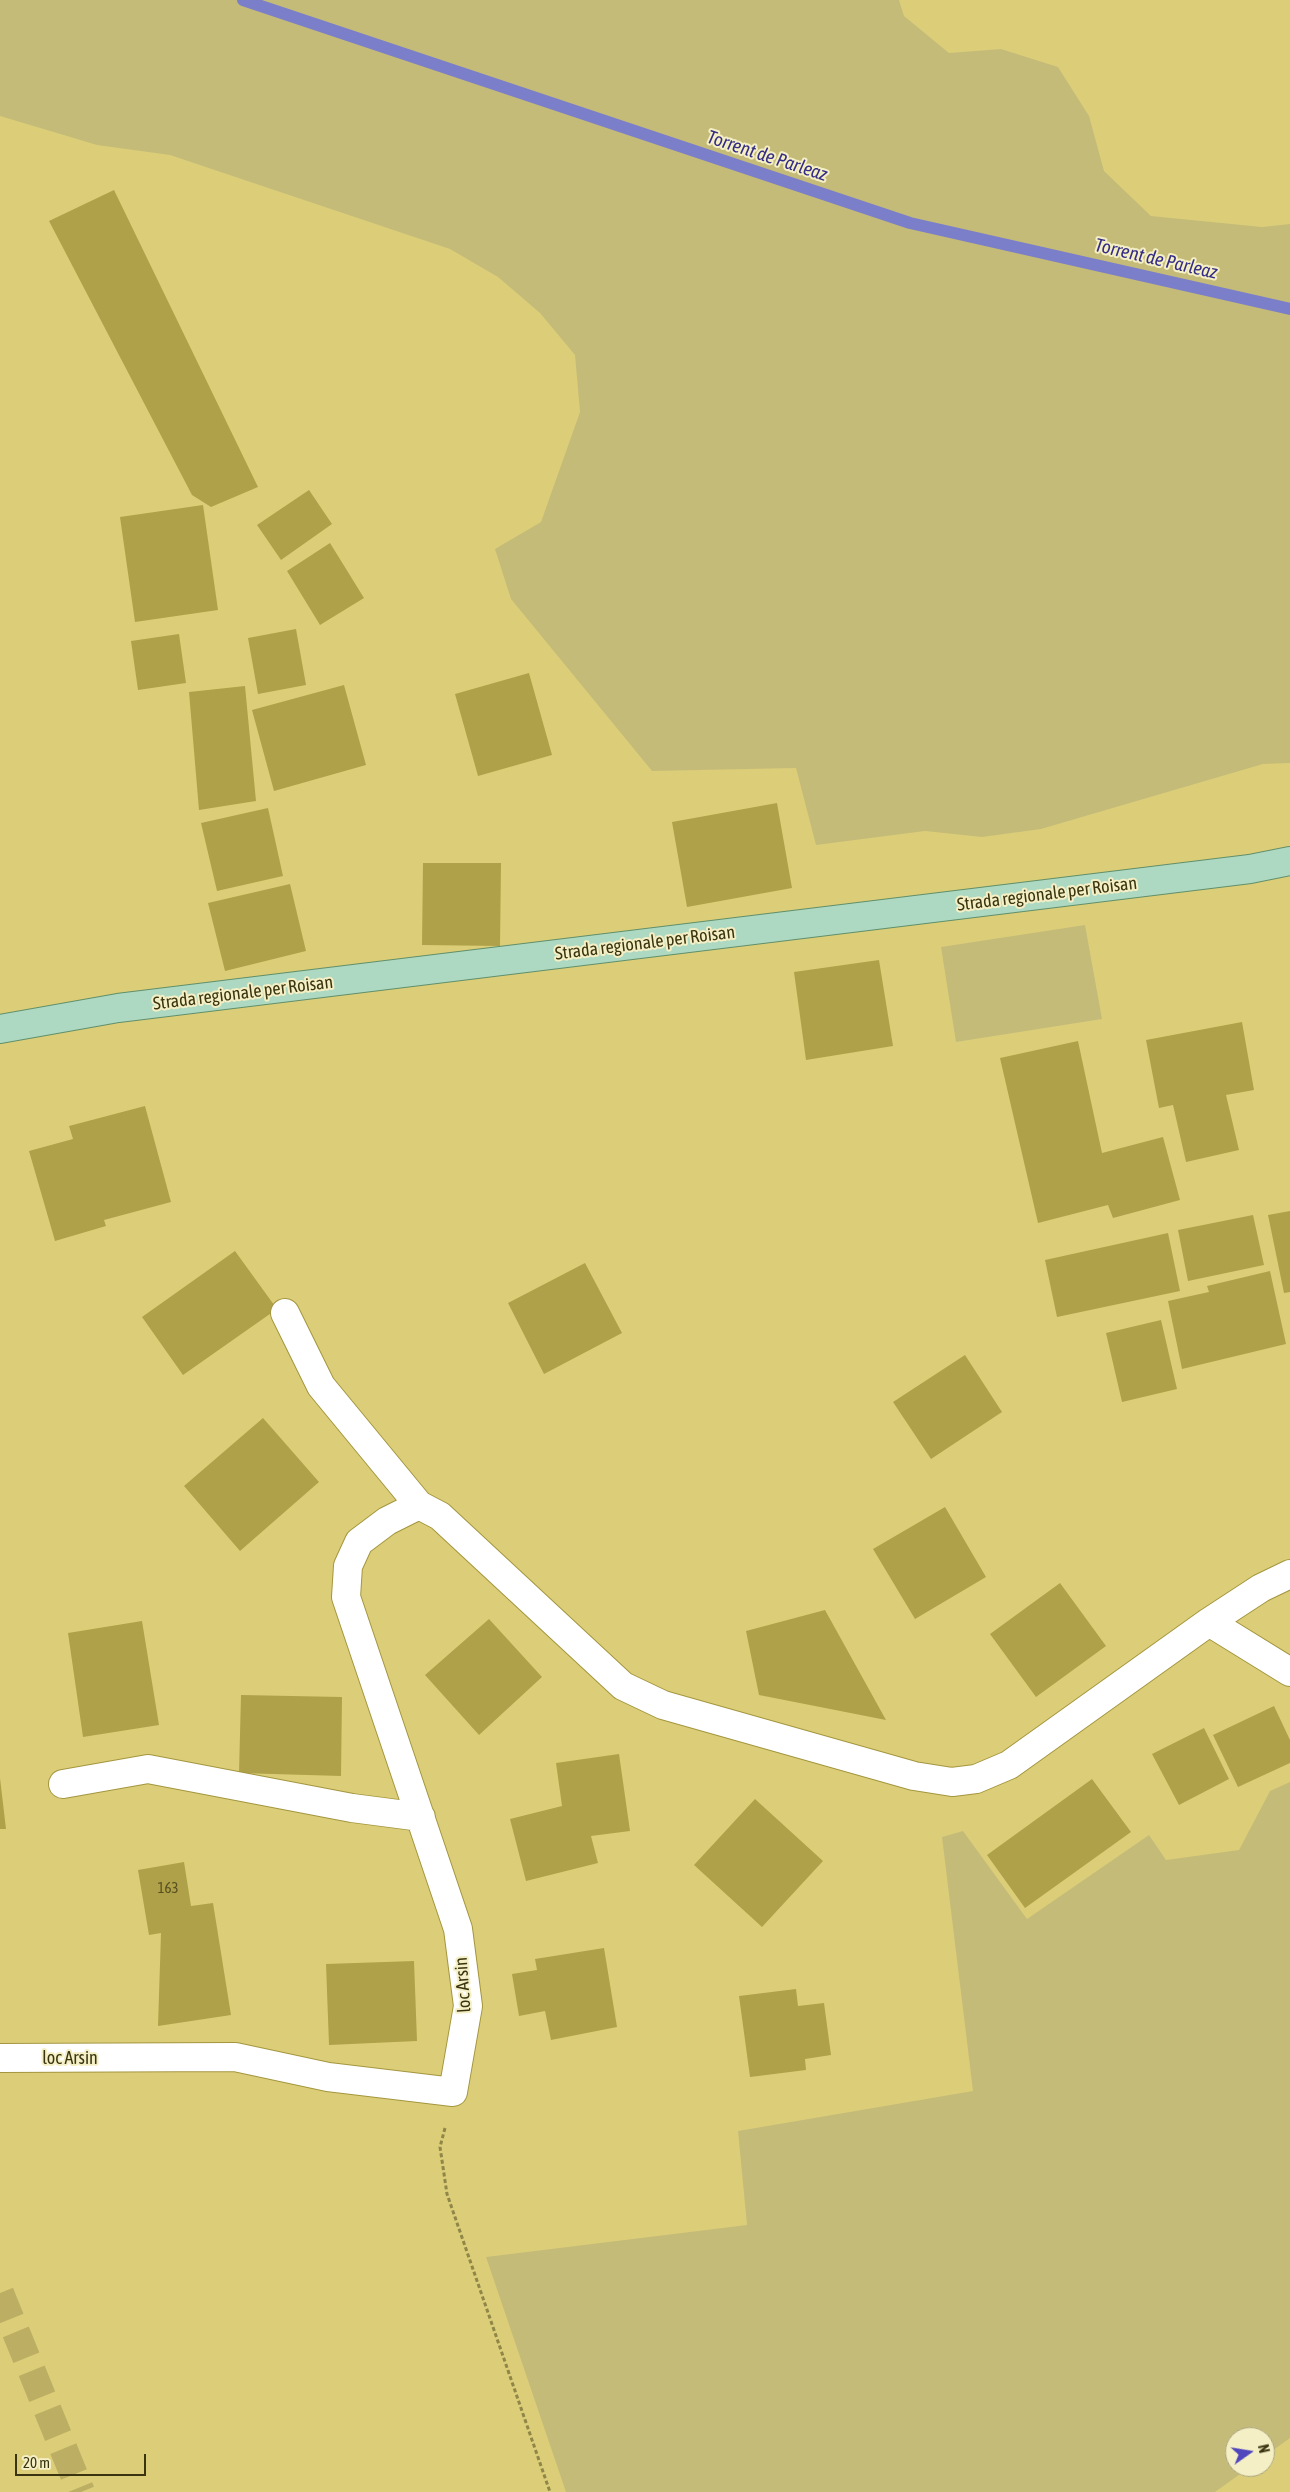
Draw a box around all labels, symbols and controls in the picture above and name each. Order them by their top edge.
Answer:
water label: Torrent de Parleaz [704,126,830,186]
water label: Torrent de Parleaz [1092,234,1220,284]
street label: Strada regionale per Roisan [956,872,1138,916]
street label: Strada regionale per Roisan [554,921,736,965]
street label: Strada regionale per Roisan [152,971,334,1015]
house number: 163 [157,1879,179,1897]
street label: loc Arsin [450,1957,476,2013]
street label: loc Arsin [42,2047,98,2069]
north arrow [1225,2427,1275,2477]
text: N [1255,2443,1272,2455]
scale bar [18,2444,149,2476]
text: 20 m [23,2454,50,2471]

